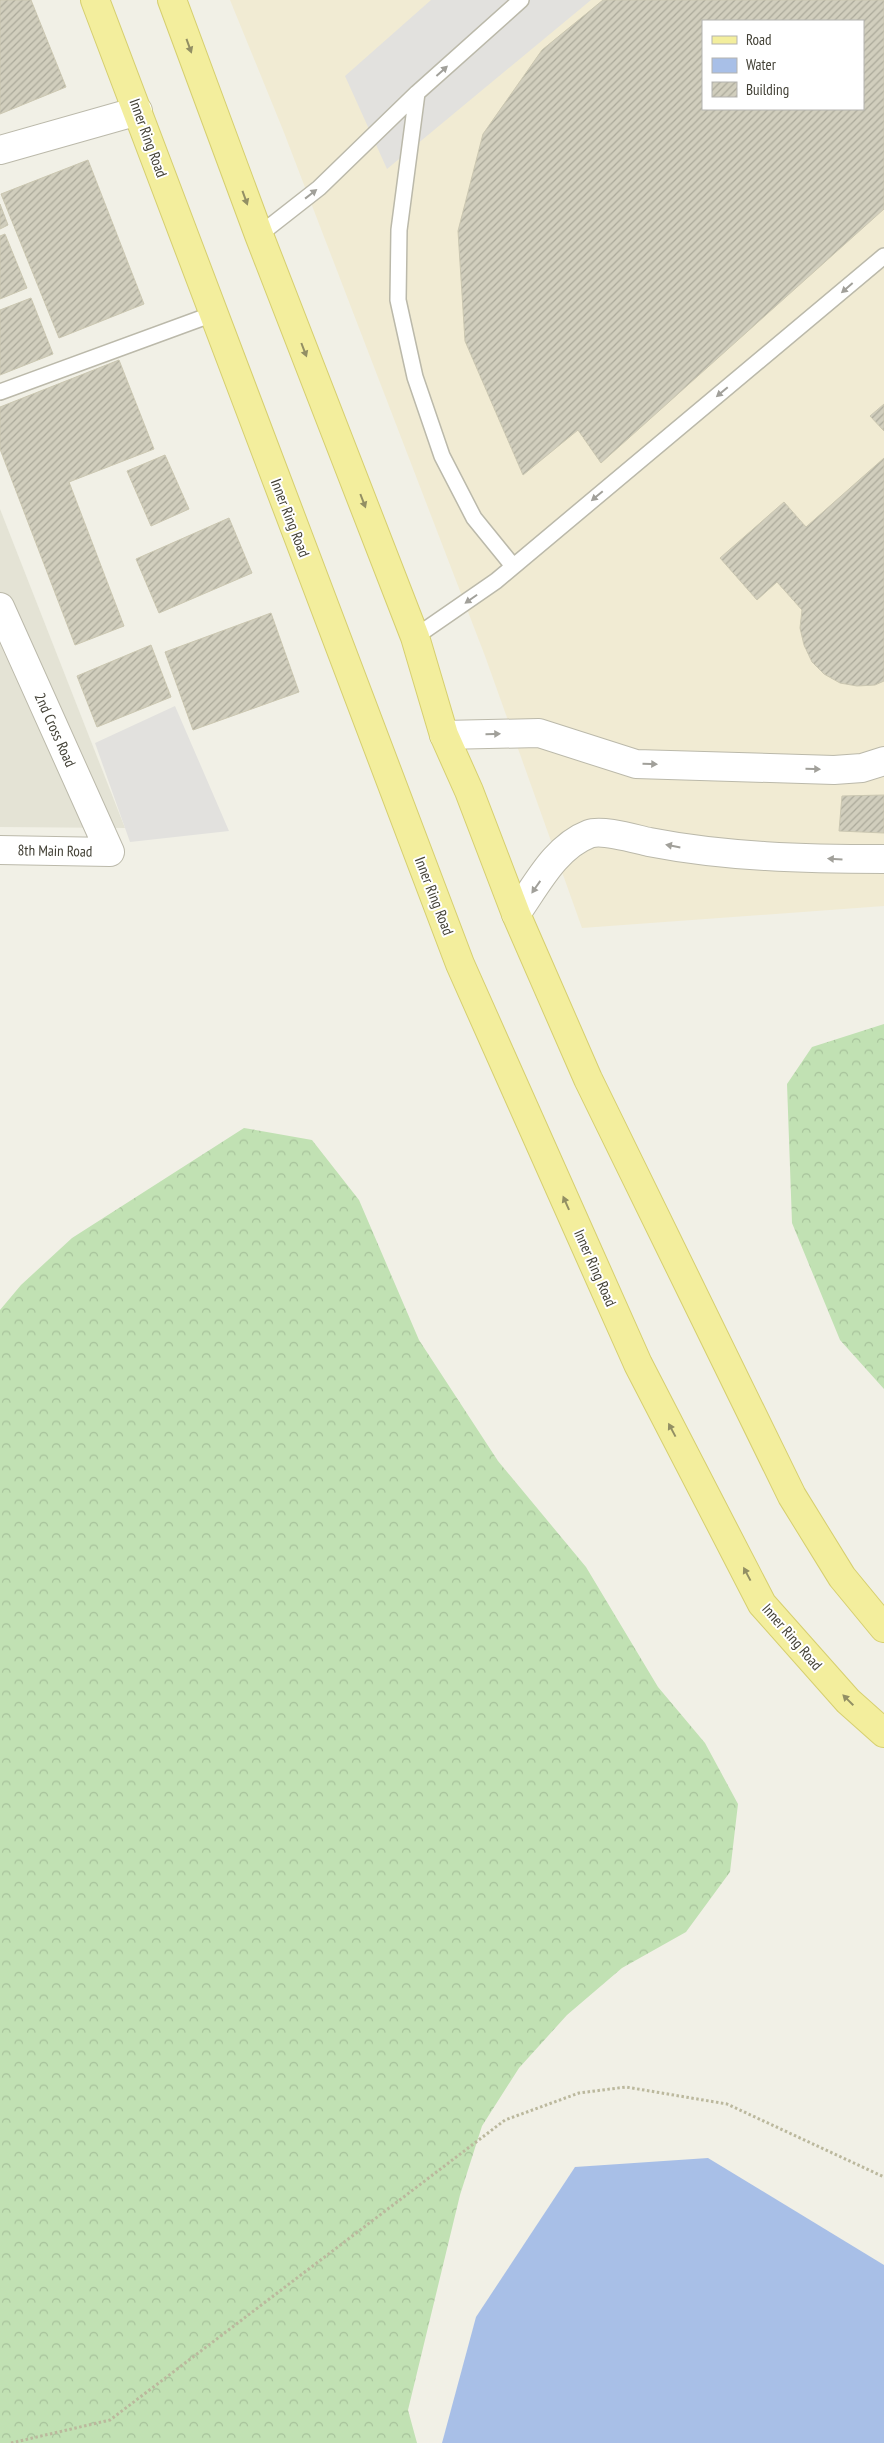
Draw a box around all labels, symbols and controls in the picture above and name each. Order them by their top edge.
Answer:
legend [702,20,864,110]
text: Road [746,30,772,49]
one-way arrow [185,39,193,54]
text: Water [746,55,777,74]
one-way arrow [436,65,448,77]
text: Building [746,80,789,99]
street label: Inner Ring Road [125,96,171,180]
one-way arrow [304,189,317,200]
one-way arrow [241,191,249,206]
one-way arrow [841,282,853,293]
one-way arrow [300,343,308,357]
one-way arrow [716,387,729,398]
street label: Inner Ring Road [267,476,314,560]
one-way arrow [592,490,604,502]
one-way arrow [359,494,367,508]
one-way arrow [465,594,478,604]
street label: 2nd Cross Road [31,690,80,770]
one-way arrow [485,730,501,738]
one-way arrow [643,761,659,769]
one-way arrow [805,765,821,773]
street label: 8th Main Road [17,840,93,861]
one-way arrow [665,842,681,850]
street label: Inner Ring Road [411,854,458,938]
one-way arrow [827,854,843,862]
one-way arrow [531,880,541,894]
one-way arrow [562,1196,570,1210]
street label: Inner Ring Road [570,1226,621,1309]
one-way arrow [668,1422,676,1437]
one-way arrow [743,1566,751,1581]
street label: Inner Ring Road [758,1599,827,1674]
one-way arrow [842,1694,854,1706]

